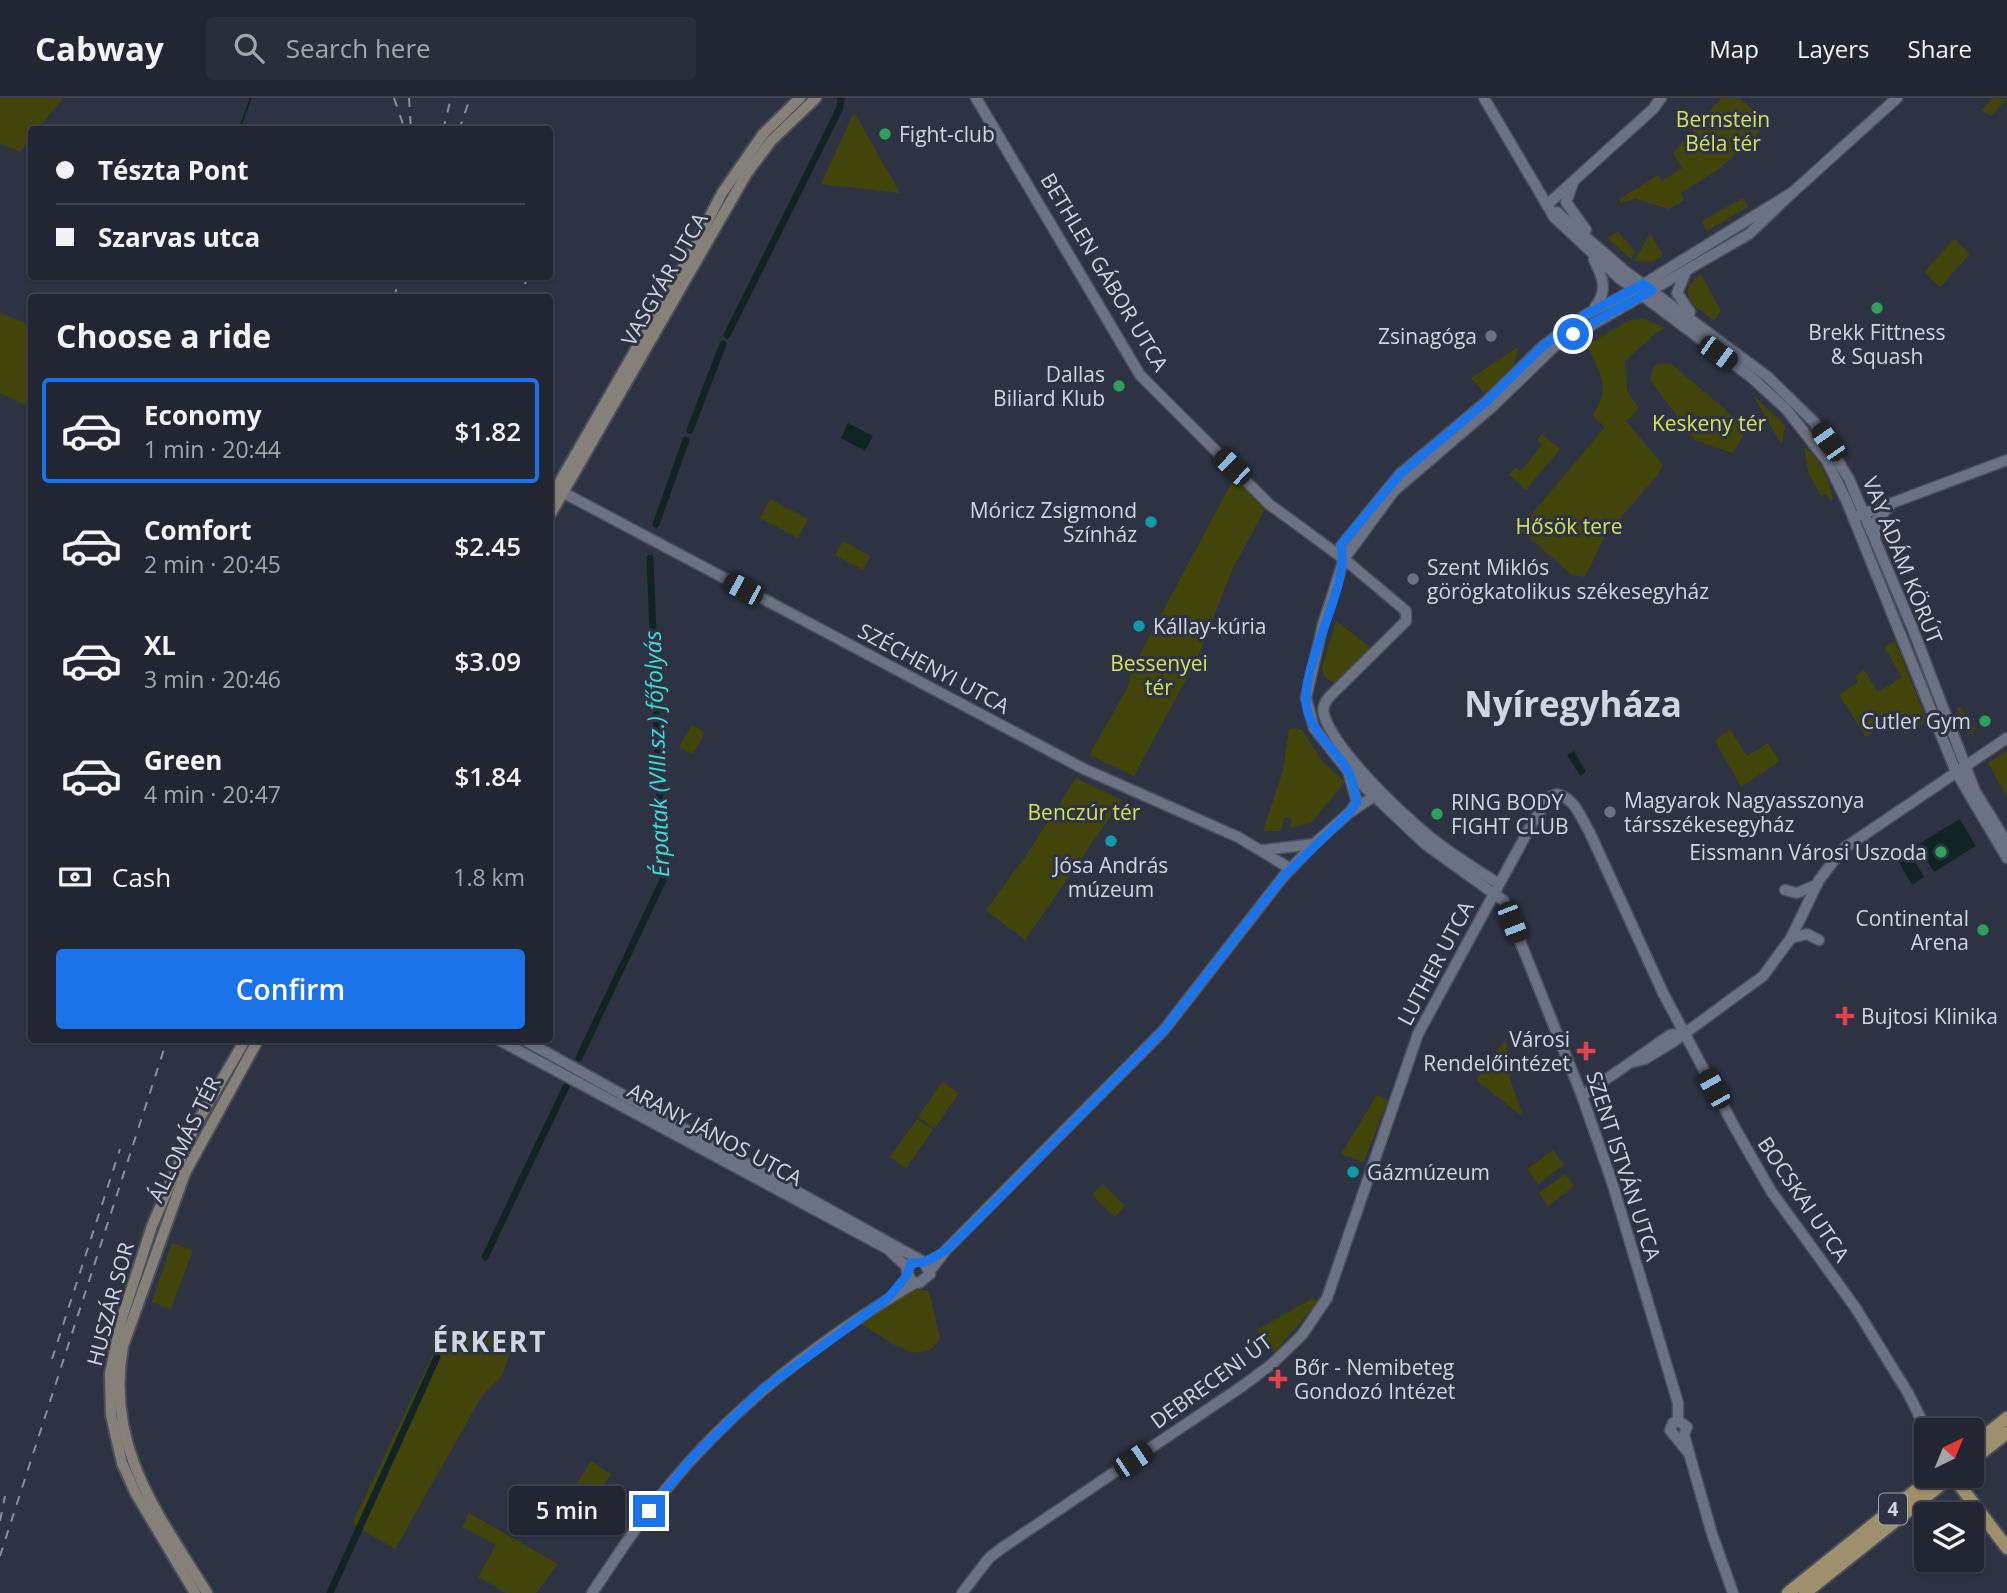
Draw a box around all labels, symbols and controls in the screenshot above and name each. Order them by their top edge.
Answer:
search box [206,17,696,80]
text: Cabway [35,26,164,71]
icon: search [230,29,268,67]
text: Search here [286,30,431,66]
text: Map [1709,32,1759,65]
text: Layers [1797,32,1870,65]
text: Share [1908,32,1972,65]
park label: Bernstein Béla tér [1676,105,1770,157]
place label: Fight-club [899,120,995,148]
marker: Fight-club [877,126,893,142]
text: Tészta Pont [98,152,249,188]
street label: BETHLEN GÁBOR UTCA [1035,168,1176,377]
street label: VASGYÁR UTCA [615,207,714,351]
text: Szarvas utca [98,219,260,255]
marker: Brekk Fittness & Squash [1869,300,1885,316]
text: Choose a ride [56,314,271,357]
route start [1557,318,1589,350]
place label: Brekk Fittness & Squash [1808,318,1946,370]
place label: Zsinagóga [1378,322,1477,350]
marker: Zsinagóga [1483,328,1499,344]
car [1695,332,1742,374]
place label: Dallas Biliard Klub [993,360,1105,412]
marker: Dallas Biliard Klub [1111,378,1127,394]
text: Economy [144,397,262,433]
icon: car [60,399,123,462]
park label: Keskeny tér [1652,409,1767,437]
text: $1.82 [454,413,521,449]
car [1808,419,1849,465]
text: 1 min · 20:44 [144,433,281,465]
car [1210,445,1255,489]
street label: VAY ÁDÁM KÖRÚT [1857,472,1950,648]
place label: Móricz Zsigmond Színház [970,496,1137,548]
text: Comfort [144,512,251,548]
park label: Hősök tere [1516,512,1622,540]
icon: car [60,514,123,577]
marker: Móricz Zsigmond Színház [1143,514,1159,530]
text: $2.45 [454,528,521,564]
text: 2 min · 20:45 [144,548,281,580]
place label: Szent Miklós görögkatolikus székesegyház [1427,553,1709,605]
car [720,570,767,608]
marker: Szent Miklós görögkatolikus székesegyház [1405,571,1421,587]
place label: Kállay-kúria [1153,612,1267,640]
street label: SZÉCHENYI UTCA [853,616,1015,720]
marker: Kállay-kúria [1131,618,1147,634]
text: XL [144,627,176,663]
icon: car [60,629,123,692]
water label: Érpatak (VIII.sz.) főfolyás [636,630,676,878]
text: $3.09 [454,643,521,679]
park label: Bessenyei tér [1110,649,1208,701]
text: 3 min · 20:46 [144,663,281,695]
district label: Nyíregyháza [1464,680,1682,727]
place label: Cutler Gym [1861,707,1971,735]
marker: Cutler Gym [1977,713,1993,729]
text: Green [144,742,222,778]
icon: car [60,744,123,807]
text: $1.84 [454,758,521,794]
text: 4 min · 20:47 [144,778,281,810]
place label: Magyarok Nagyasszonya társszékesegyház [1624,786,1865,838]
place label: RING BODY FIGHT CLUB [1451,788,1569,840]
park label: Benczúr tér [1028,798,1141,826]
marker: Magyarok Nagyasszonya társszékesegyház [1602,804,1618,820]
marker: RING BODY FIGHT CLUB [1429,806,1445,822]
marker: Jósa András múzeum [1103,833,1119,849]
place label: Eissmann Városi Uszoda [1689,838,1927,866]
marker: Eissmann Városi Uszoda [1933,844,1949,860]
place label: Jósa András múzeum [1052,851,1168,903]
icon: cash [56,858,94,896]
text: Cash [112,859,171,895]
text: 1.8 km [453,861,525,893]
street label: LUTHER UTCA [1391,895,1480,1030]
car [1495,899,1530,945]
place label: Continental Arena [1855,904,1969,956]
marker: Continental Arena [1975,922,1991,938]
button: Confirm [56,949,525,1029]
place label: Bujtosi Klinika [1861,1002,1998,1030]
marker: Bujtosi Klinika [1835,1006,1855,1026]
place label: Városi Rendelőintézet [1423,1025,1570,1077]
marker: Városi Rendelőintézet [1576,1041,1596,1061]
car [1695,1066,1734,1112]
street label: SZENT ISTVÁN UTCA [1580,1068,1668,1265]
street label: ÁLLOMÁS TÉR [141,1071,227,1207]
street label: ARANY JÁNOS UTCA [623,1076,808,1192]
street label: BOCSKAI UTCA [1752,1131,1857,1268]
place label: Gázmúzeum [1367,1158,1490,1186]
marker: Gázmúzeum [1345,1164,1361,1180]
street label: HUSZÁR SOR [80,1239,140,1369]
district label: ÉRKERT [432,1322,548,1360]
street label: DEBRECENI ÚT [1145,1327,1278,1435]
place label: Bőr - Nemibeteg Gondozó Intézet [1294,1353,1455,1405]
marker: Bőr - Nemibeteg Gondozó Intézet [1268,1369,1288,1389]
north arrow [1914,1418,1984,1488]
map controls [1914,1418,1984,1572]
car [1110,1440,1157,1480]
callout: 5 min [509,1486,624,1536]
text: 5 min [536,1494,598,1526]
road number: 4 [1879,1494,1907,1525]
route end [633,1495,665,1527]
button: layers [1914,1502,1984,1572]

